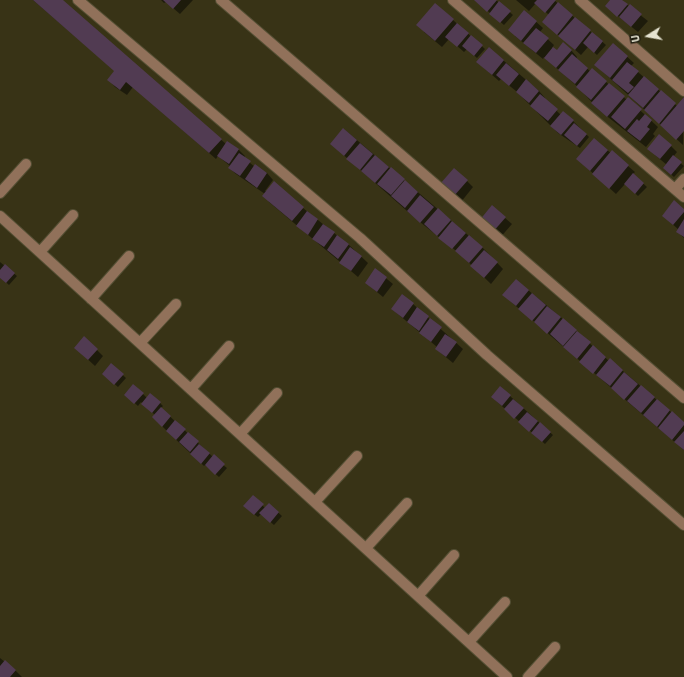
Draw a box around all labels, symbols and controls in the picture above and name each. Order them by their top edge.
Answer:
north arrow [628,16,668,56]
text: U [628,33,644,43]

